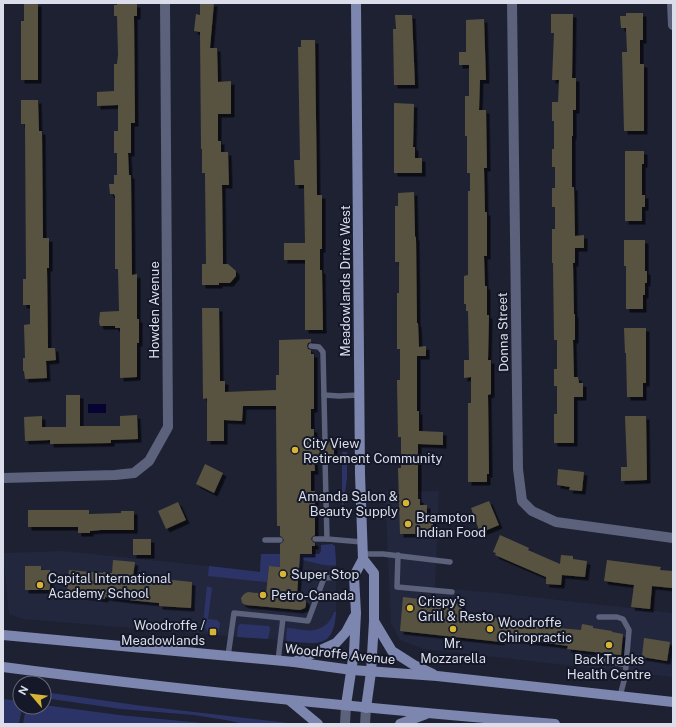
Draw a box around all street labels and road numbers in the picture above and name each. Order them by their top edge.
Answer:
street label: Meadowlands Drive West [338,205,353,357]
street label: Howden Avenue [147,261,162,359]
street label: Donna Street [495,292,511,372]
street label: Woodroffe Avenue [284,641,396,667]

